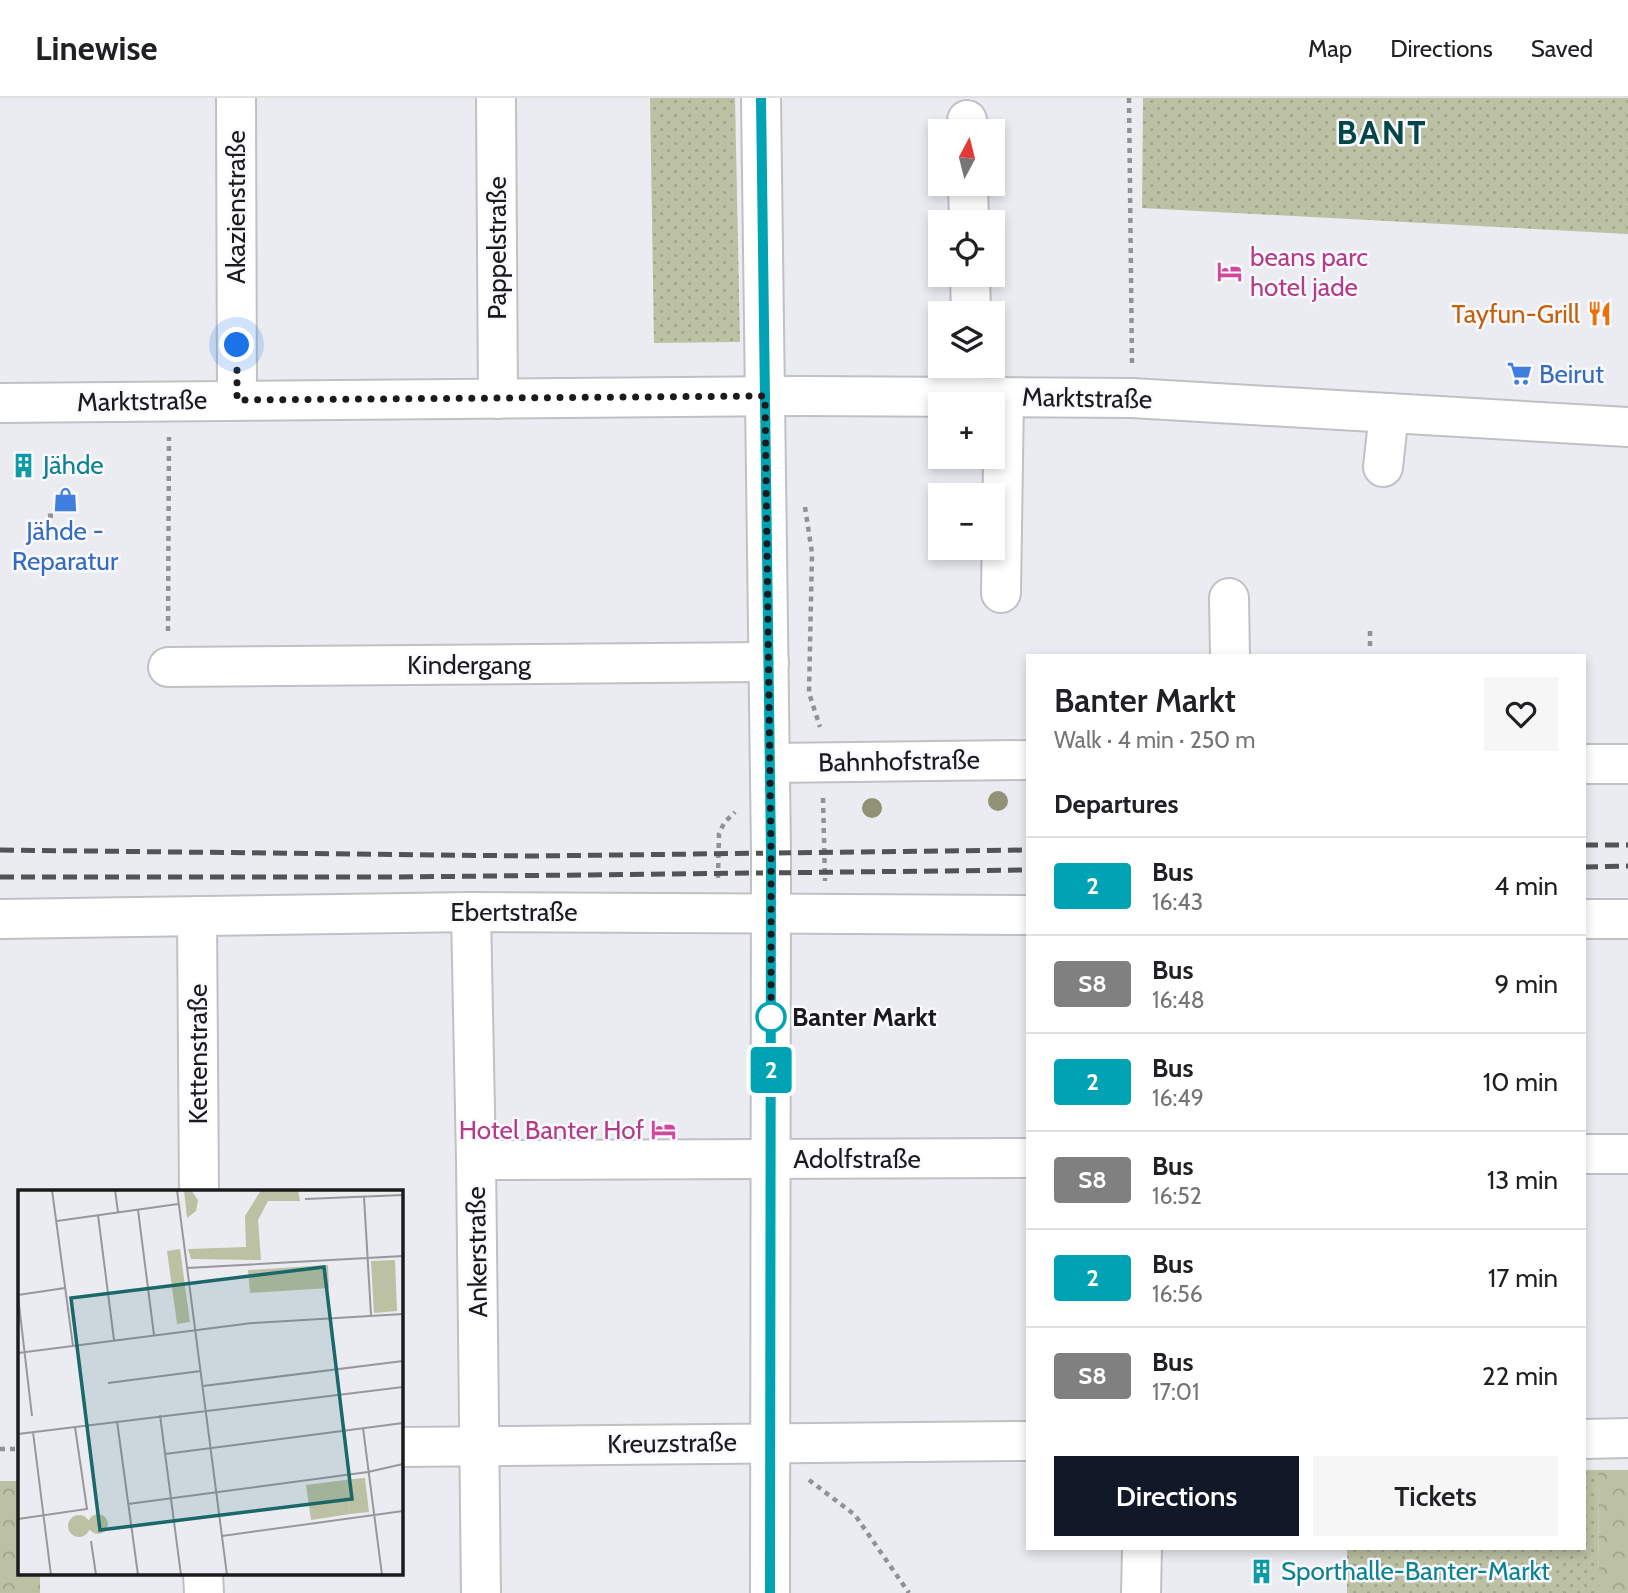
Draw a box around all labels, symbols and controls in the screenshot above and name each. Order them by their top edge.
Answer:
text: Linewise [35,28,157,68]
text: Map [1308,34,1352,63]
text: Directions [1390,34,1493,63]
text: Saved [1531,34,1593,63]
district label: BANT [1337,112,1427,152]
north arrow [928,119,1004,196]
map controls [928,119,1005,560]
street label: Akazienstraße [220,130,252,284]
street label: Pappelstraße [481,176,513,320]
button: locate [928,210,1005,287]
place label: beans parc hotel jade [1250,241,1368,303]
hotel icon: beans parc hotel jade [1216,258,1244,286]
place label: Tayfun-Grill [1452,298,1580,330]
restaurant icon: Tayfun-Grill [1586,300,1614,328]
button: layers [928,301,1005,378]
your location [219,327,254,362]
place label: Beirut [1539,358,1604,390]
supermarket icon: Beirut [1505,360,1533,388]
street label: Marktstraße [1022,381,1152,415]
street label: Marktstraße [77,384,207,418]
button: + [928,392,1005,469]
place label: Jähde [42,449,104,481]
building icon: Jähde [9,451,37,479]
button: − [928,483,1005,560]
shop icon: Jähde - Reparatur [51,485,79,513]
place label: Jähde - Reparatur [12,515,119,577]
street label: Kindergang [407,649,532,681]
button: heart [1484,677,1558,751]
text: Banter Markt [1054,680,1236,720]
text: Walk · 4 min · 250 m [1054,726,1256,754]
street label: Bahnhofstraße [818,744,980,778]
text: Departures [1054,788,1178,820]
text: Bus [1152,856,1193,888]
text: 4 min [1494,870,1558,902]
text: 2 [1086,871,1099,900]
text: 16:43 [1152,888,1203,916]
street label: Ebertstraße [450,896,578,928]
text: Bus [1152,954,1193,986]
text: 9 min [1495,968,1558,1000]
text: S8 [1078,969,1107,998]
street label: Kettenstraße [182,984,214,1124]
text: 16:48 [1152,986,1205,1014]
place label: Banter Markt [792,1001,937,1033]
marker: Banter Markt [756,1002,786,1032]
line badge: 2 [748,1047,794,1093]
text: Bus [1152,1052,1193,1084]
text: 2 [765,1055,777,1084]
text: 10 min [1483,1066,1558,1098]
text: 2 [1086,1067,1099,1096]
text: 16:49 [1152,1084,1204,1112]
place label: Hotel Banter Hof [459,1114,644,1146]
hotel icon: Hotel Banter Hof [650,1116,678,1144]
street label: Adolfstraße [793,1143,921,1175]
text: Bus [1152,1150,1193,1182]
text: 13 min [1487,1164,1558,1196]
text: S8 [1078,1165,1107,1194]
text: 16:52 [1152,1182,1202,1210]
street label: Ankerstraße [460,1186,494,1318]
inset map [18,1190,402,1576]
text: Bus [1152,1248,1193,1280]
text: 17 min [1488,1262,1558,1294]
text: 2 [1086,1263,1099,1292]
text: 16:56 [1152,1280,1203,1308]
text: Bus [1152,1346,1193,1378]
text: 22 min [1482,1360,1558,1392]
text: S8 [1078,1361,1107,1390]
text: 17:01 [1152,1378,1199,1406]
street label: Kreuzstraße [607,1426,737,1460]
button: Directions [1054,1456,1299,1536]
button: Tickets [1313,1456,1558,1536]
place label: Sporthalle-Banter-Markt [1281,1555,1550,1587]
building icon: Sporthalle-Banter-Markt [1247,1557,1275,1585]

